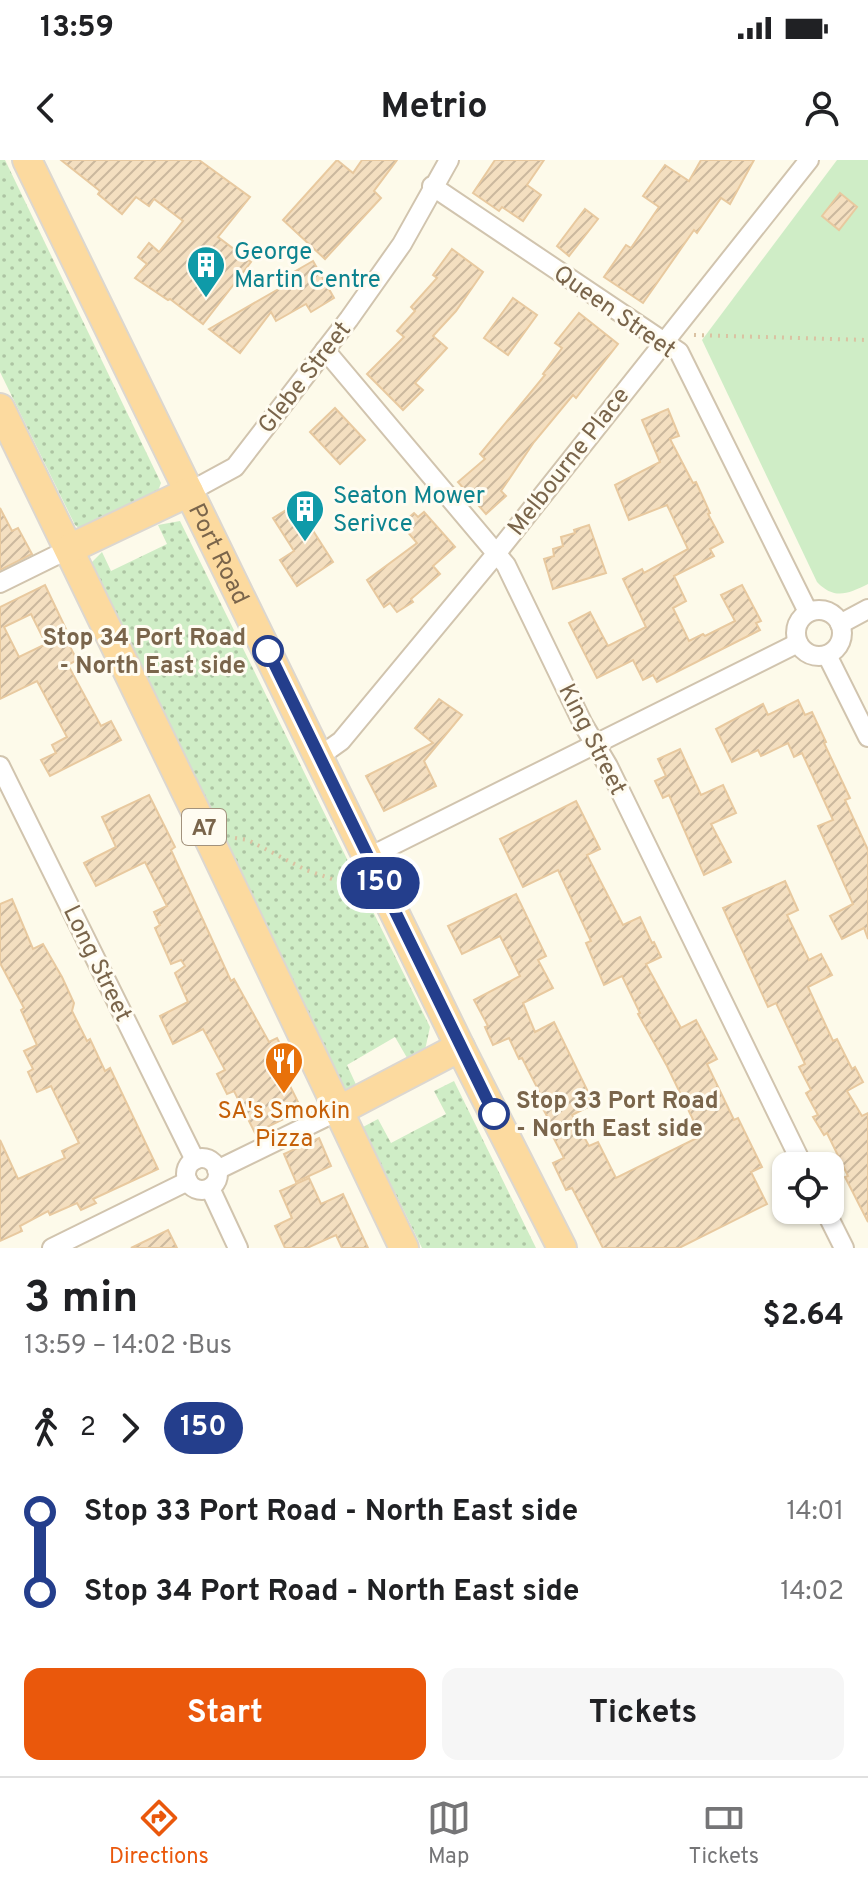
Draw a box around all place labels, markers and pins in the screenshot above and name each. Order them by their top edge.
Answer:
place label: George Martin Centre [234,238,381,296]
building icon: George Martin Centre [185,244,227,299]
place label: Seaton Mower Serivce [333,482,485,540]
building icon: Seaton Mower Serivce [284,488,326,543]
place label: Stop 34 Port Road - North East side [42,624,246,682]
marker: Stop 34 Port Road - North East side [253,636,283,666]
restaurant icon: SA's Smokin Pizza [263,1040,305,1095]
place label: Stop 33 Port Road - North East side [516,1087,719,1145]
place label: SA's Smokin Pizza [218,1097,350,1155]
marker: Stop 33 Port Road - North East side [479,1099,509,1129]

